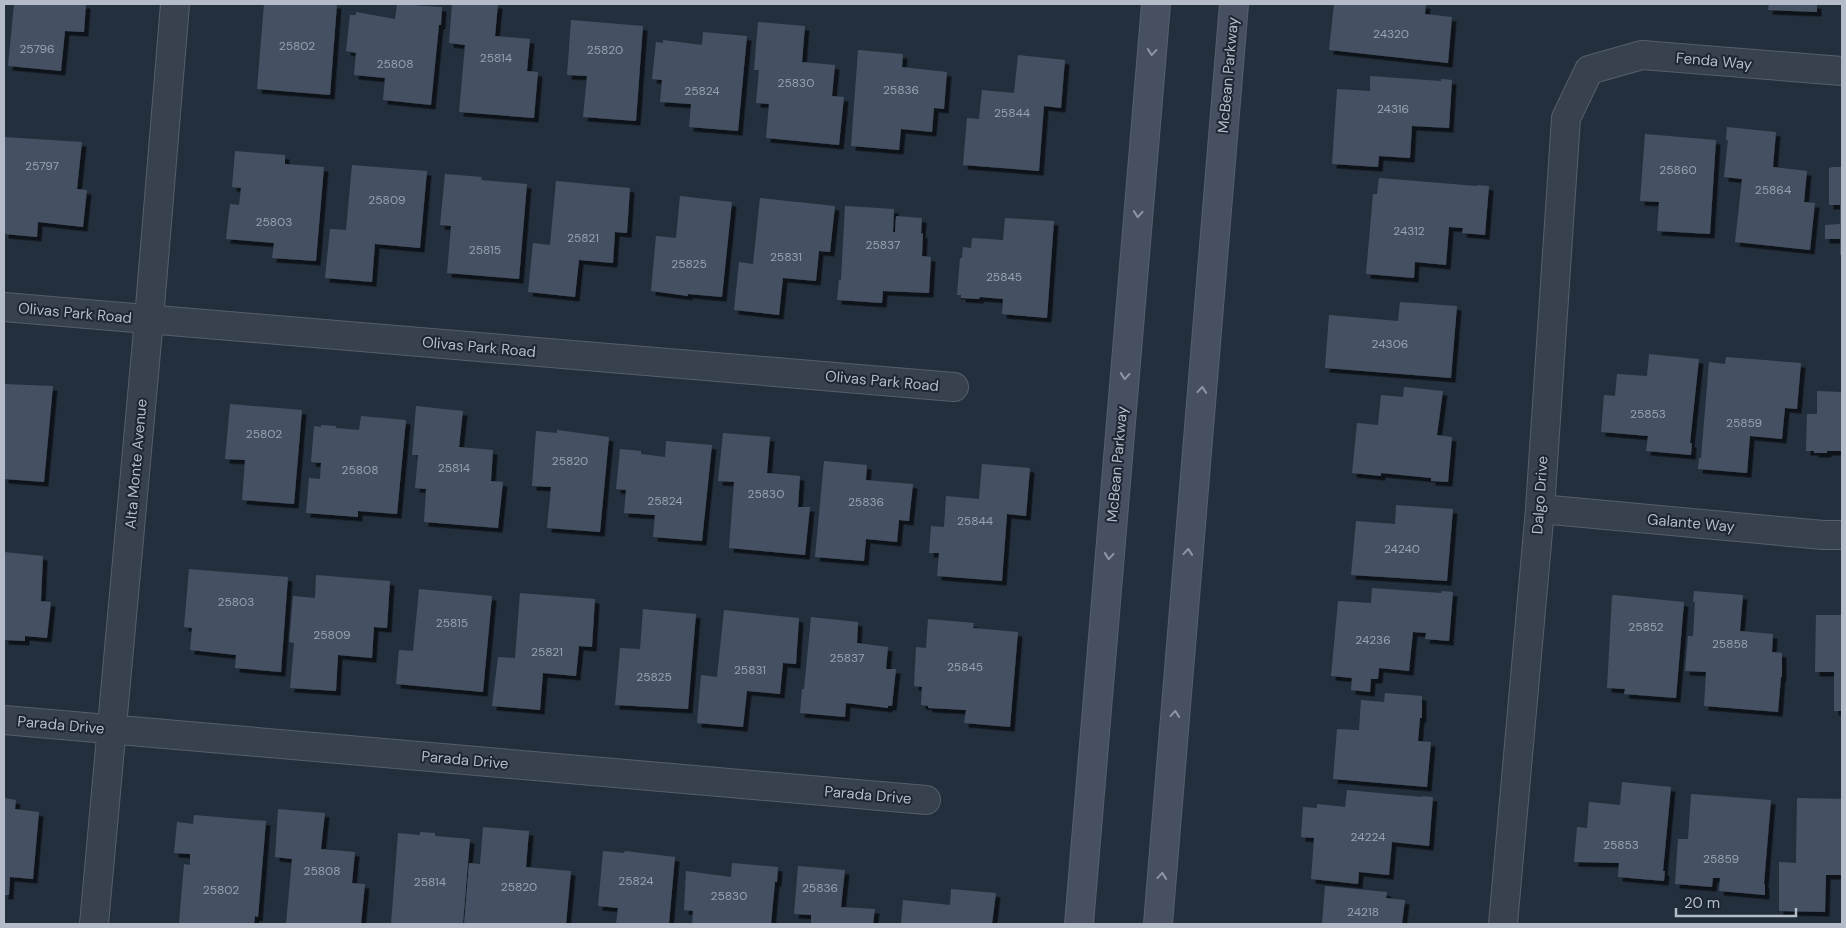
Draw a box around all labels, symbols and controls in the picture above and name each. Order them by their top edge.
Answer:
street label: McBean Parkway [1213,15,1243,134]
house number: 24320 [1373,26,1409,42]
house number: 25802 [279,38,315,54]
house number: 25796 [19,41,55,57]
house number: 25820 [587,42,623,58]
street label: Fenda Way [1675,48,1754,74]
one-way arrow [1146,49,1157,57]
house number: 25814 [480,50,512,66]
house number: 25808 [376,56,414,72]
house number: 25830 [778,75,814,91]
house number: 25836 [883,82,919,98]
house number: 25824 [684,83,720,99]
house number: 24316 [1377,101,1409,117]
house number: 25844 [994,105,1030,121]
house number: 25797 [25,158,59,174]
house number: 25860 [1659,162,1697,178]
house number: 25864 [1755,182,1791,198]
house number: 25809 [368,192,406,208]
one-way arrow [1133,211,1144,219]
house number: 25803 [256,214,292,230]
house number: 24312 [1393,223,1425,239]
house number: 25821 [567,230,599,246]
house number: 25837 [866,237,900,253]
house number: 25815 [469,242,501,258]
house number: 25831 [770,249,802,265]
house number: 25825 [671,256,707,272]
house number: 25845 [986,269,1022,285]
street label: Olivas Park Road [17,298,133,328]
street label: Olivas Park Road [421,332,537,362]
house number: 24306 [1372,336,1408,352]
street label: Olivas Park Road [824,366,940,396]
one-way arrow [1119,372,1130,380]
one-way arrow [1196,386,1207,394]
street label: Alta Monte Avenue [120,398,152,530]
street label: McBean Parkway [1102,404,1132,523]
house number: 25853 [1630,406,1666,422]
house number: 25859 [1726,415,1762,431]
house number: 25802 [246,426,282,442]
house number: 25820 [552,453,588,469]
street label: Dalgo Drive [1527,455,1553,535]
house number: 25814 [438,460,470,476]
house number: 25808 [341,462,379,478]
house number: 25830 [748,486,784,502]
house number: 25824 [647,493,683,509]
house number: 25836 [848,494,884,510]
street label: Galante Way [1646,509,1736,537]
house number: 25844 [957,513,993,529]
house number: 24240 [1384,541,1420,557]
one-way arrow [1183,547,1194,555]
one-way arrow [1104,552,1115,560]
house number: 25803 [218,594,254,610]
house number: 25815 [436,615,468,631]
house number: 25852 [1628,619,1664,635]
house number: 25809 [313,627,351,643]
house number: 24236 [1355,632,1391,648]
house number: 25858 [1712,636,1748,652]
house number: 25821 [531,644,563,660]
house number: 25837 [830,650,864,666]
house number: 25845 [947,659,983,675]
house number: 25831 [734,662,766,678]
house number: 25825 [636,669,672,685]
one-way arrow [1169,709,1180,717]
street label: Parada Drive [17,711,105,739]
street label: Parada Drive [421,746,509,774]
street label: Parada Drive [824,781,912,809]
house number: 24224 [1351,829,1385,845]
house number: 25853 [1603,837,1639,853]
house number: 25859 [1703,851,1739,867]
house number: 25808 [303,863,341,879]
one-way arrow [1156,871,1167,879]
house number: 25824 [618,873,654,889]
house number: 25814 [414,874,446,890]
house number: 25820 [501,879,537,895]
house number: 25836 [802,880,838,896]
house number: 25802 [203,882,239,898]
scale bar [1676,886,1796,918]
house number: 25830 [711,888,747,904]
text: 20 m [1684,893,1720,913]
house number: 24218 [1347,904,1379,920]

